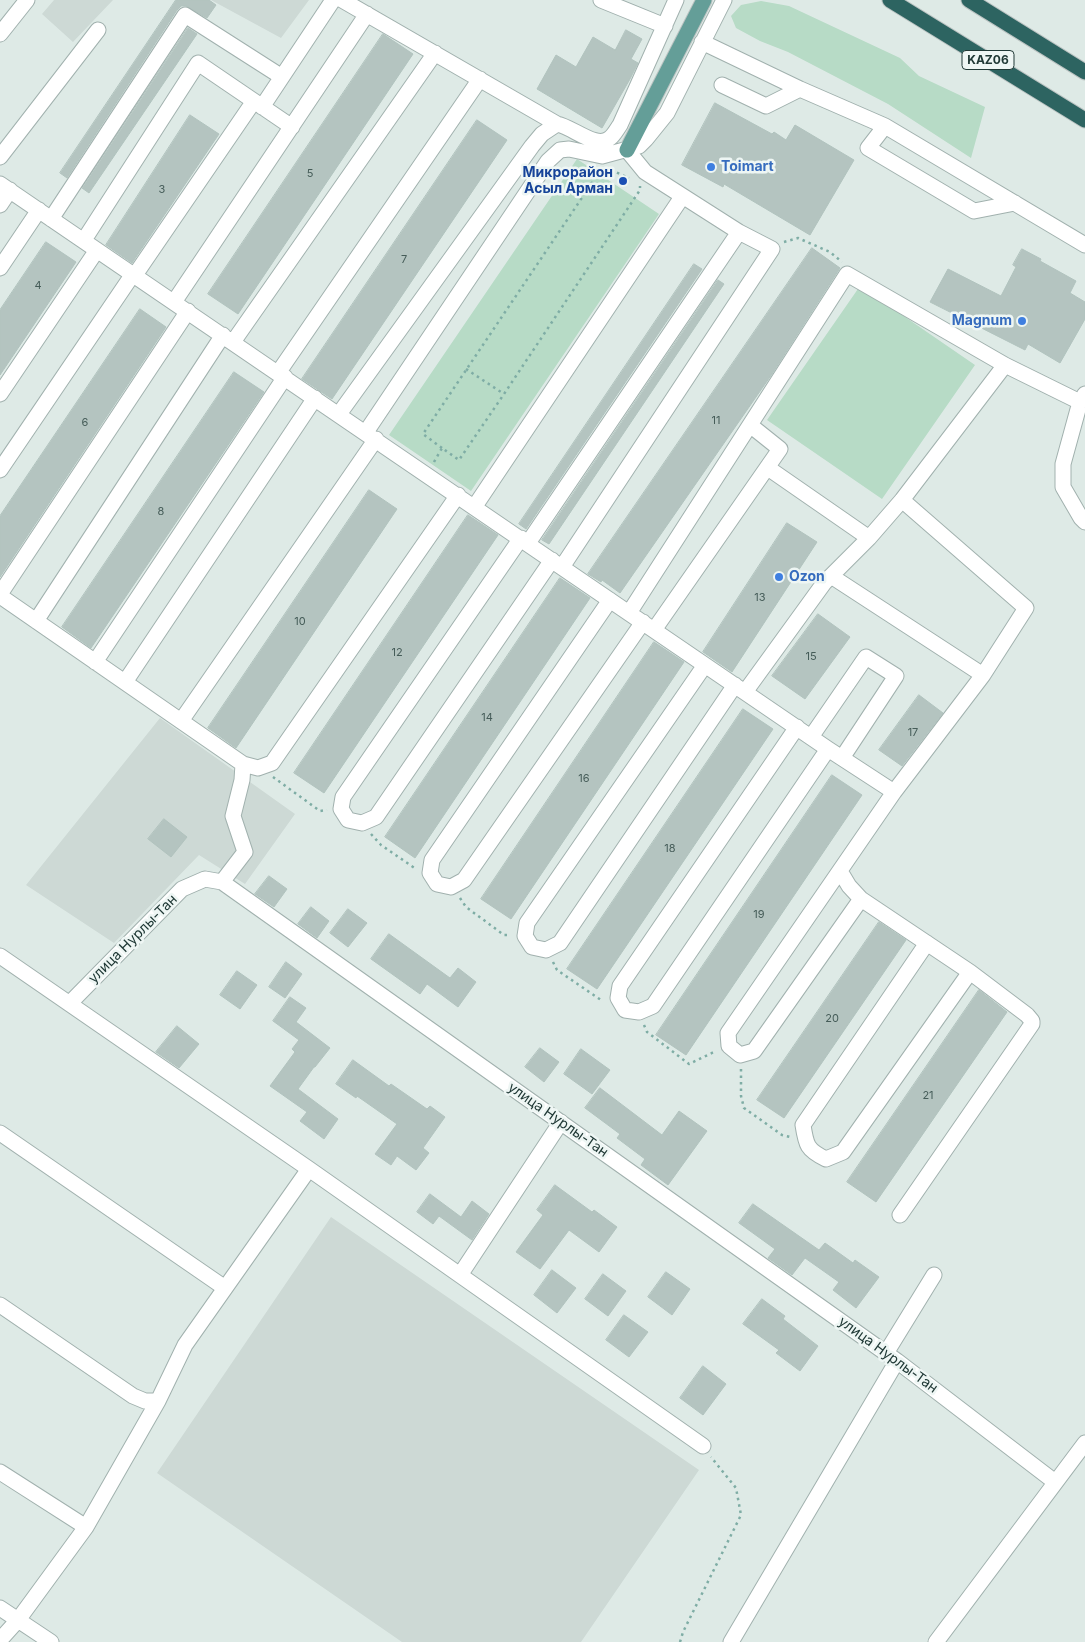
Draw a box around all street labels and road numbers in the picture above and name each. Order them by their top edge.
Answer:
road number: KАZ06 [962,50,1014,70]
street label: улица Нурлы-Тан [85,891,181,987]
street label: улица Нурлы-Тан [505,1079,611,1161]
street label: улица Нурлы-Тан [835,1313,941,1397]

